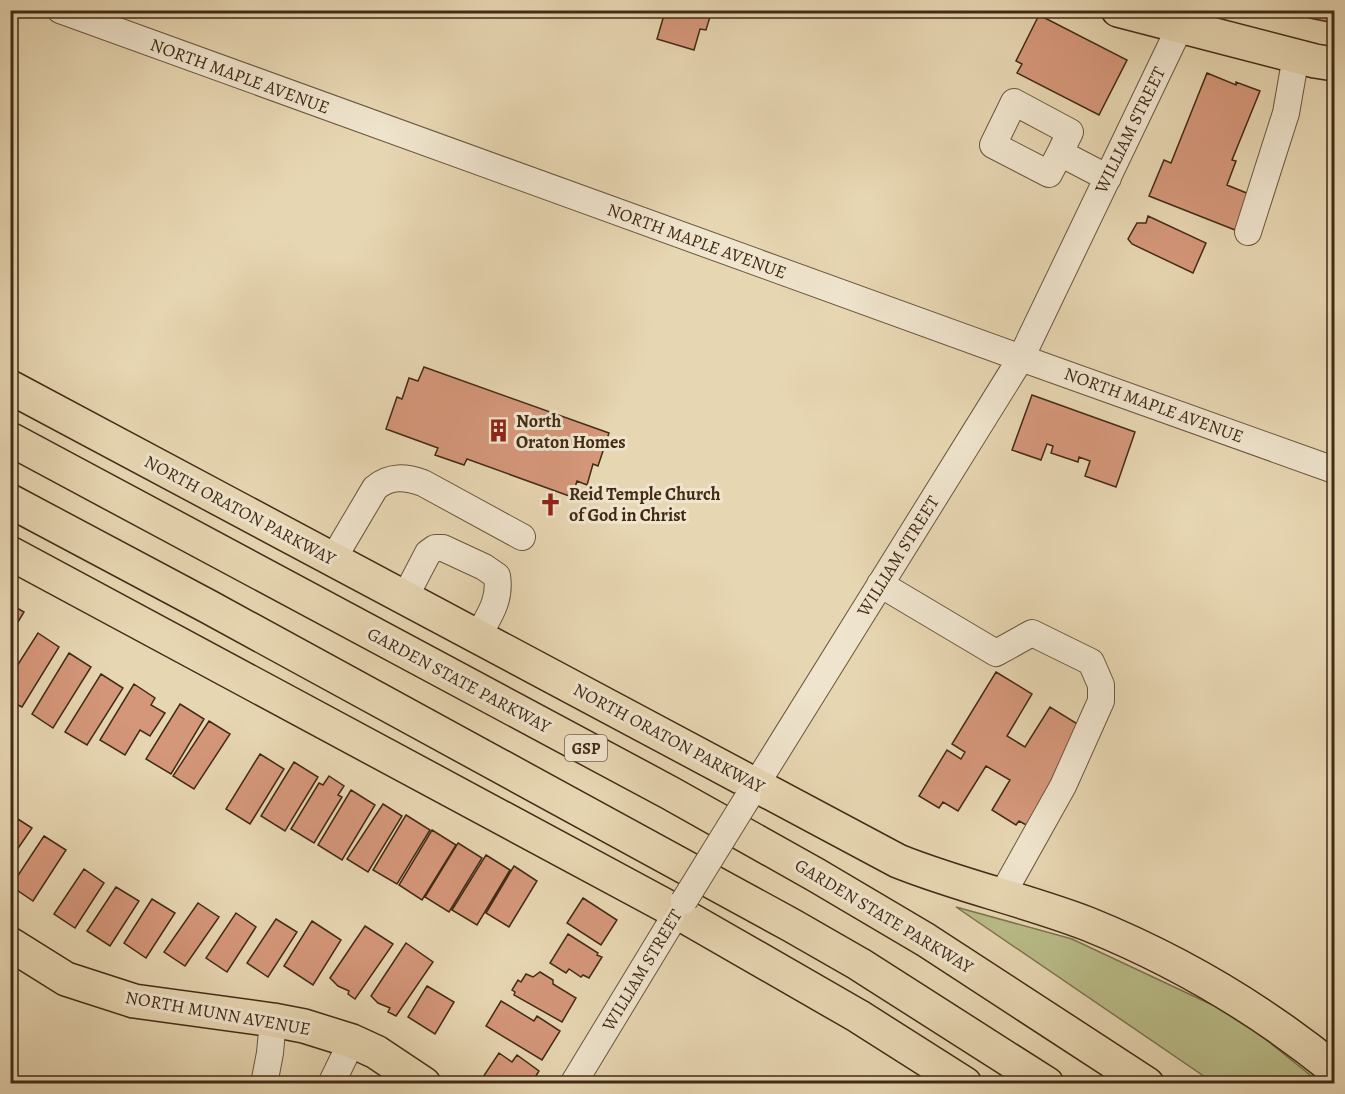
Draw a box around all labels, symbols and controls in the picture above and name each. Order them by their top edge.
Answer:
street label: NORTH MAPLE AVENUE [147,32,333,120]
street label: WILLIAM STREET [1089,63,1171,198]
street label: NORTH MAPLE AVENUE [604,197,790,285]
street label: NORTH MAPLE AVENUE [1061,361,1247,449]
place label: North Oraton Homes [516,409,626,454]
building icon: North Oraton Homes [485,418,511,444]
street label: NORTH ORATON PARKWAY [140,449,341,571]
place label: Reid Temple Church of God in Christ [569,482,721,527]
church icon: Reid Temple Church of God in Christ [538,491,564,517]
street label: WILLIAM STREET [851,491,945,622]
street label: GARDEN STATE PARKWAY [363,621,556,739]
street label: NORTH ORATON PARKWAY [569,677,770,799]
road number: GSP [565,735,607,761]
street label: GARDEN STATE PARKWAY [790,853,979,980]
street label: WILLIAM STREET [596,905,688,1036]
street label: NORTH MUNN AVENUE [124,985,312,1041]

